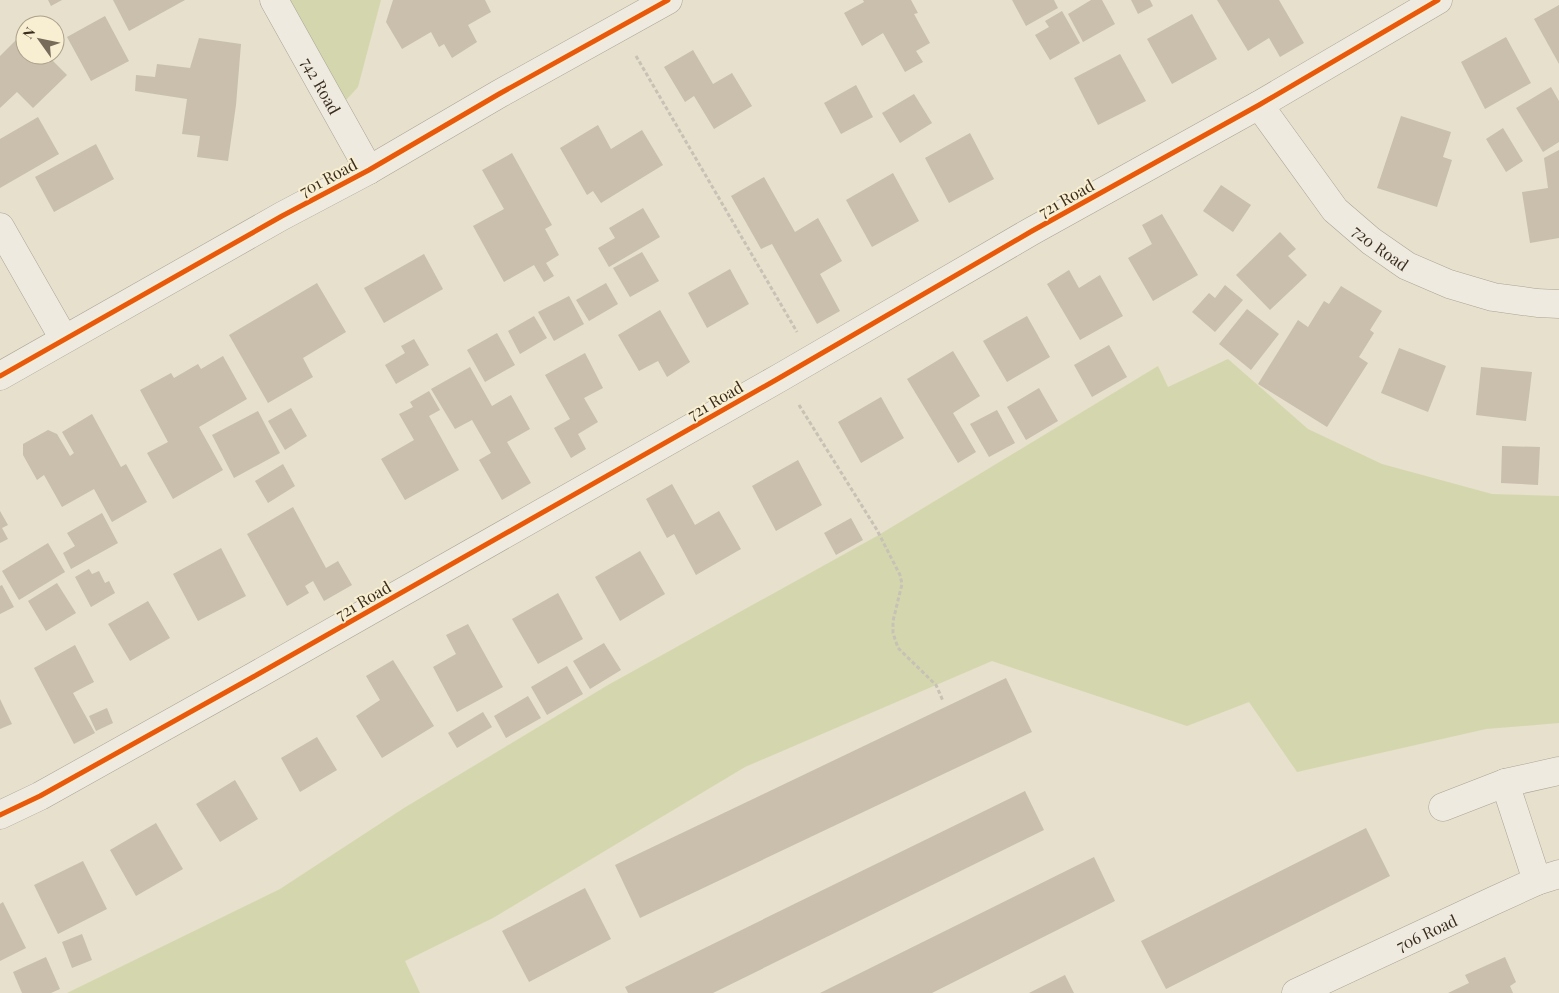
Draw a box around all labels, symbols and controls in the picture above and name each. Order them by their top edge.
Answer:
north arrow [15,15,65,65]
text: N [18,23,39,42]
street label: 742 Road [298,53,346,118]
street label: 701 Road [296,153,360,201]
street label: 721 Road [1034,174,1098,222]
street label: 720 Road [1349,220,1413,275]
street label: 721 Road [684,376,746,424]
street label: 721 Road [332,576,394,624]
street label: 706 Road [1393,909,1460,955]

